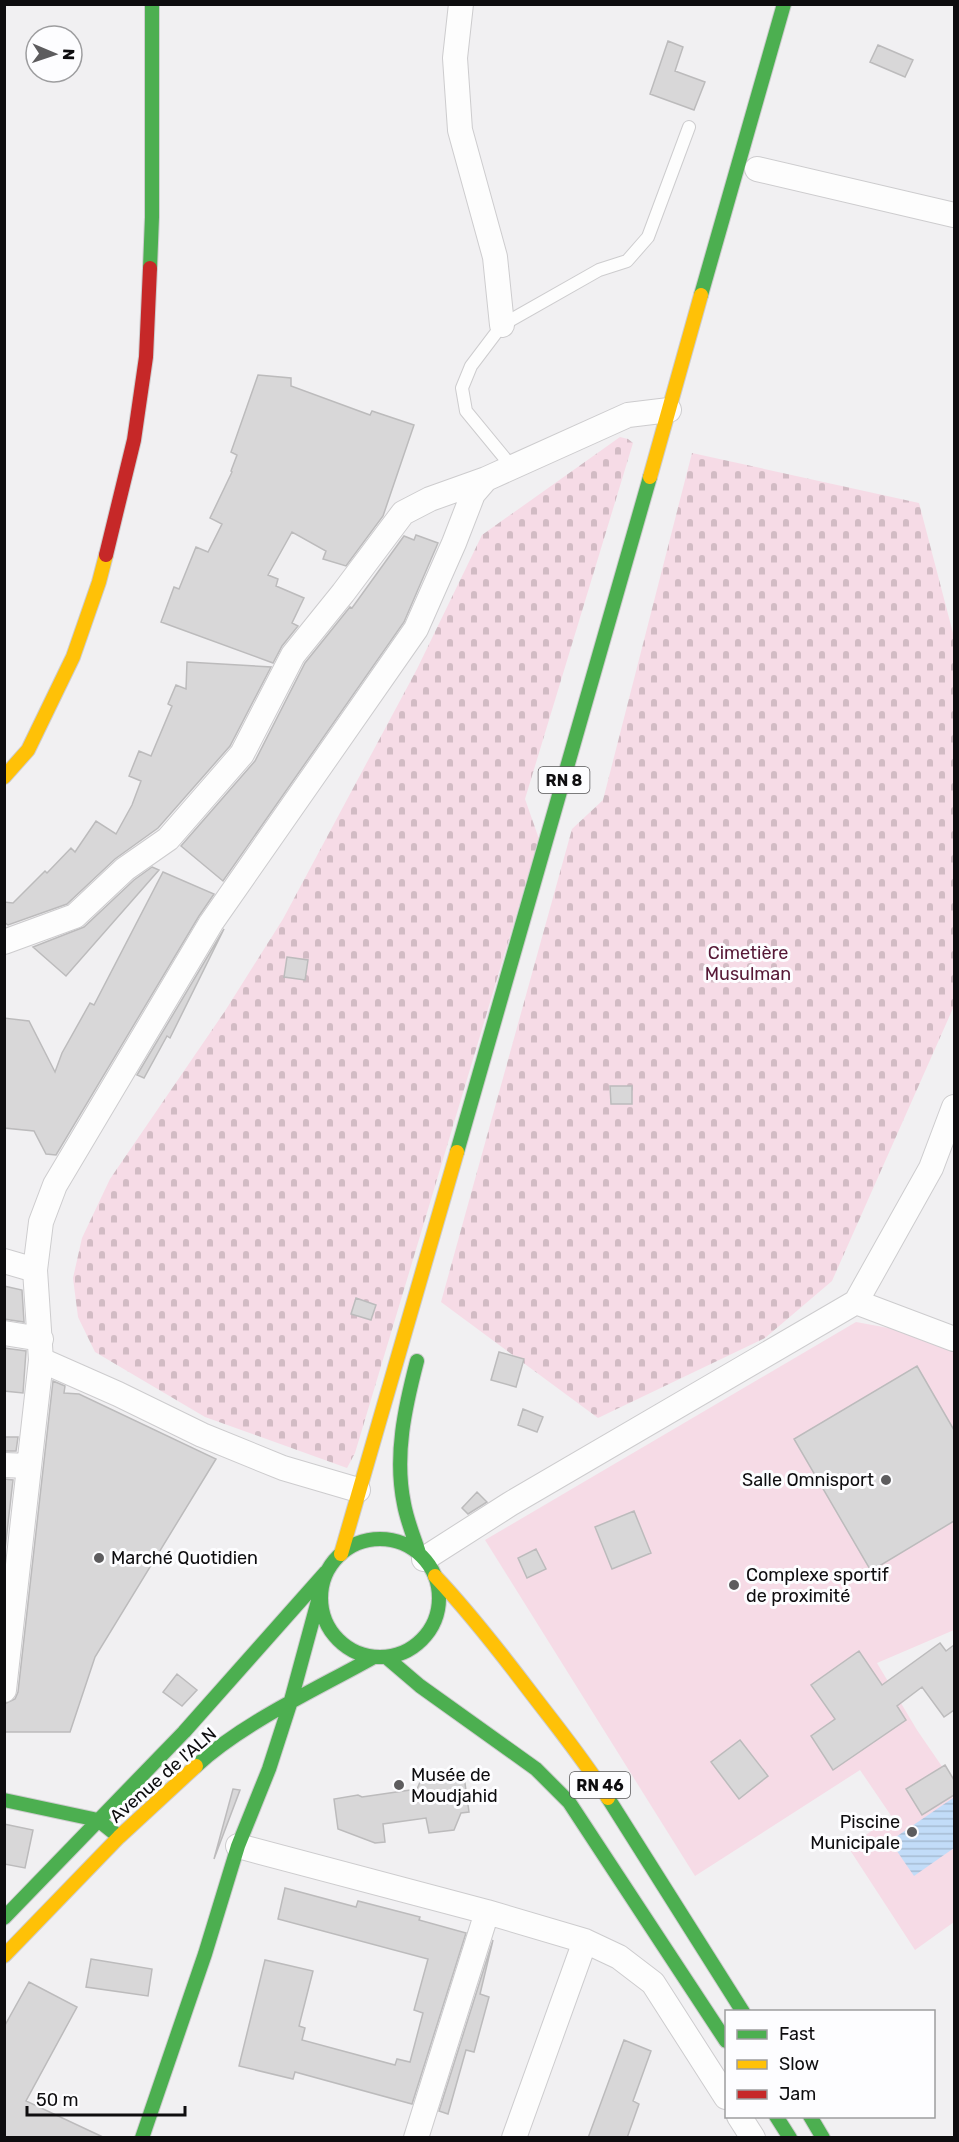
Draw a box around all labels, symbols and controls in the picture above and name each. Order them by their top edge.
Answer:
north arrow [24,24,84,84]
text: N [59,48,78,61]
road number: RN 8 [538,767,590,793]
park label: Cimetière Musulman [705,942,791,985]
place label: Salle Omnisport [742,1469,874,1491]
marker: Salle Omnisport [879,1473,893,1487]
place label: Marché Quotidien [111,1547,258,1569]
marker: Marché Quotidien [92,1551,106,1565]
place label: Complexe sportif de proximité [746,1564,889,1607]
marker: Complexe sportif de proximité [727,1578,741,1592]
street label: Avenue de l'ALN [105,1723,221,1827]
place label: Musée de Moudjahid [411,1764,498,1807]
road number: RN 46 [570,1772,630,1798]
marker: Musée de Moudjahid [392,1778,406,1792]
place label: Piscine Municipale [810,1811,900,1854]
marker: Piscine Municipale [905,1825,919,1839]
legend [725,2010,935,2118]
text: Fast [779,2023,815,2045]
text: Slow [779,2053,819,2075]
scale bar [27,2079,184,2117]
text: Jam [779,2083,816,2105]
text: 50 m [36,2089,79,2111]

